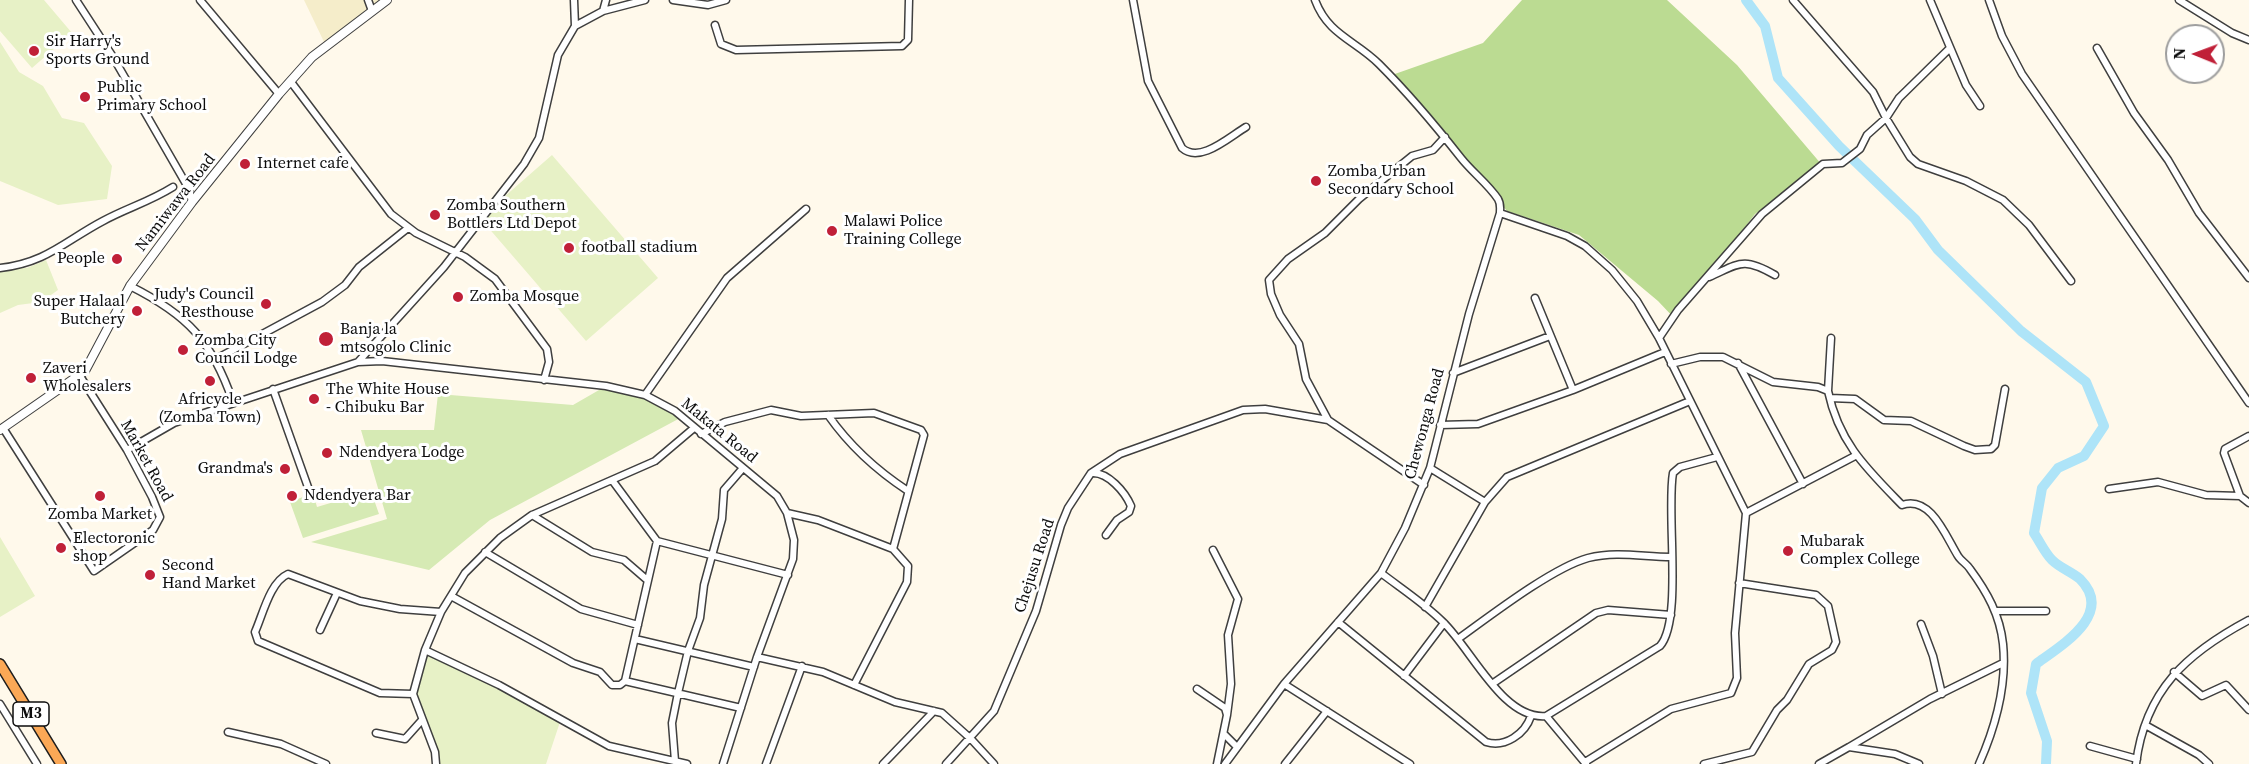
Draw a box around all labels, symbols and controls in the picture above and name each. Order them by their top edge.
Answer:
north arrow [2165,24,2225,84]
place label: Sir Harry's Sports Ground [46,32,149,70]
marker: Sir Harry's Sports Ground [27,44,41,58]
text: N [2168,48,2190,60]
place label: Public Primary School [97,78,207,116]
marker: Public Primary School [78,90,92,104]
street label: Namiwawa Road [132,150,220,256]
place label: Internet cafe [257,154,349,174]
marker: Internet cafe [238,157,252,171]
place label: Zomba Urban Secondary School [1328,162,1454,200]
marker: Zomba Urban Secondary School [1309,174,1323,188]
place label: Zomba Southern Bottlers Ltd Depot [447,196,576,234]
marker: Zomba Southern Bottlers Ltd Depot [428,208,442,222]
place label: Malawi Police Training College [844,212,962,250]
marker: Malawi Police Training College [825,224,839,238]
place label: football stadium [581,238,698,258]
marker: football stadium [562,241,576,255]
place label: People [57,249,105,269]
marker: People [110,252,124,266]
place label: Judy's Council Resthouse [154,285,254,323]
place label: Zomba Mosque [470,287,579,307]
marker: Zomba Mosque [451,290,465,304]
place label: Super Halaal Butchery [34,292,125,330]
marker: Judy's Council Resthouse [259,297,273,311]
marker: Super Halaal Butchery [130,304,144,318]
place label: Banja la mtsogolo Clinic [340,320,451,358]
marker: Banja la mtsogolo Clinic [317,330,335,348]
place label: Zomba City Council Lodge [195,331,297,369]
marker: Zomba City Council Lodge [176,343,190,357]
place label: Zaveri Wholesalers [43,359,131,397]
street label: Chewonga Road [1401,366,1449,482]
marker: Zaveri Wholesalers [24,371,38,385]
marker: Africycle (Zomba Town) [203,374,217,388]
place label: The White House - Chibuku Bar [326,380,449,418]
place label: Africycle (Zomba Town) [158,390,262,428]
marker: The White House - Chibuku Bar [307,392,321,406]
street label: Makata Road [677,394,761,468]
street label: Market Road [116,417,176,505]
place label: Ndendyera Lodge [339,443,464,463]
marker: Ndendyera Lodge [320,446,334,460]
place label: Grandma's [198,459,273,479]
marker: Grandma's [278,462,292,476]
place label: Ndendyera Bar [304,486,411,506]
marker: Zomba Market [93,489,107,503]
marker: Ndendyera Bar [285,489,299,503]
place label: Zomba Market [48,505,152,525]
street label: Chejusu Road [1011,516,1059,616]
place label: Electoronic shop [73,529,155,567]
place label: Mubarak Complex College [1800,532,1920,570]
marker: Electoronic shop [54,541,68,555]
marker: Mubarak Complex College [1781,544,1795,558]
place label: Second Hand Market [162,556,255,594]
marker: Second Hand Market [143,568,157,582]
road number: M3 [13,702,49,726]

